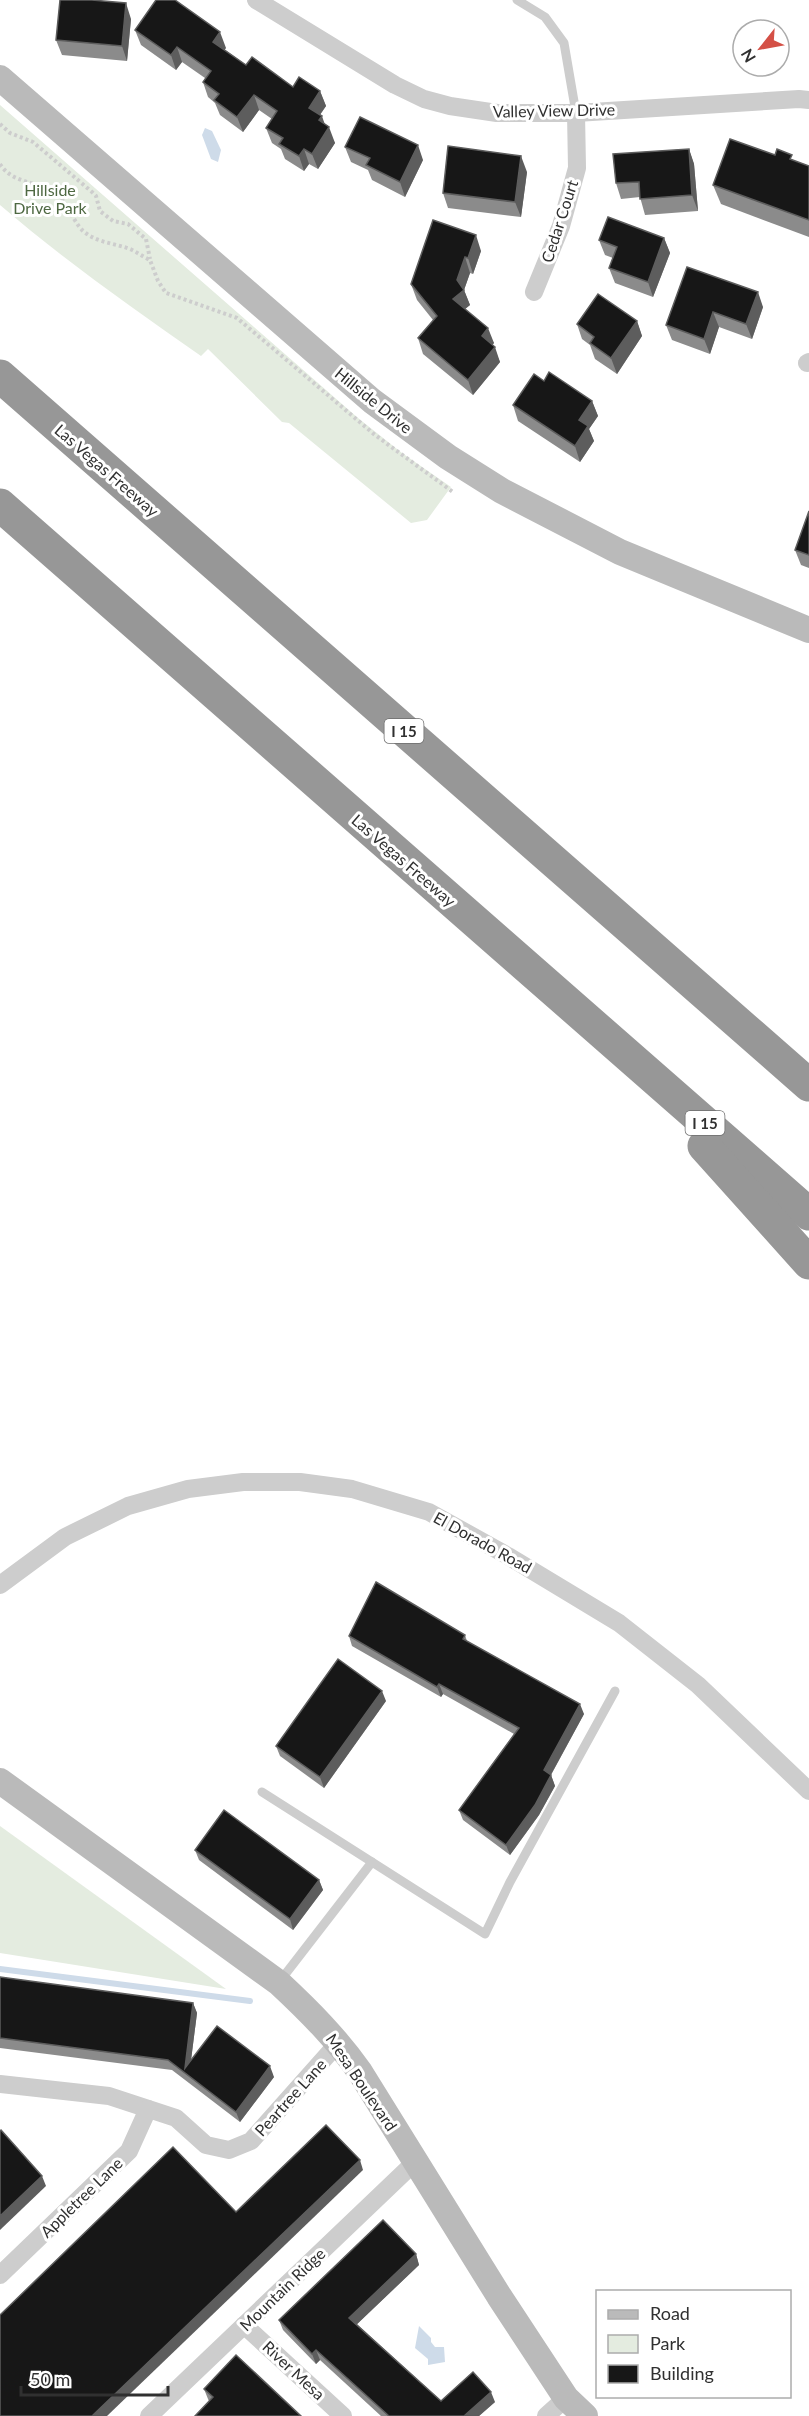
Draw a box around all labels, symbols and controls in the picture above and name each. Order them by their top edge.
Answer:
north arrow [731,18,791,78]
text: N [736,46,759,66]
street label: Valley View Drive [493,99,615,121]
street label: Cedar Court [537,177,581,265]
park label: Hillside Drive Park [13,180,88,217]
street label: Hillside Drive [332,363,416,437]
street label: Las Vegas Freeway [51,420,163,521]
road number: I 15 [384,719,424,743]
street label: Las Vegas Freeway [348,810,460,911]
road number: I 15 [686,1111,724,1135]
street label: El Dorado Road [431,1507,535,1577]
street label: Mesa Boulevard [323,2030,401,2134]
street label: Peartree Lane [250,2055,330,2139]
street label: Appletree Lane [36,2153,126,2241]
street label: Mountain Ridge [235,2243,329,2335]
legend [596,2290,791,2398]
text: Road [650,2302,690,2324]
text: Park [650,2332,686,2354]
street label: River Mesa [259,2337,329,2403]
scale bar [21,2359,168,2397]
text: Building [650,2362,714,2384]
text: 50 m [30,2368,70,2390]

